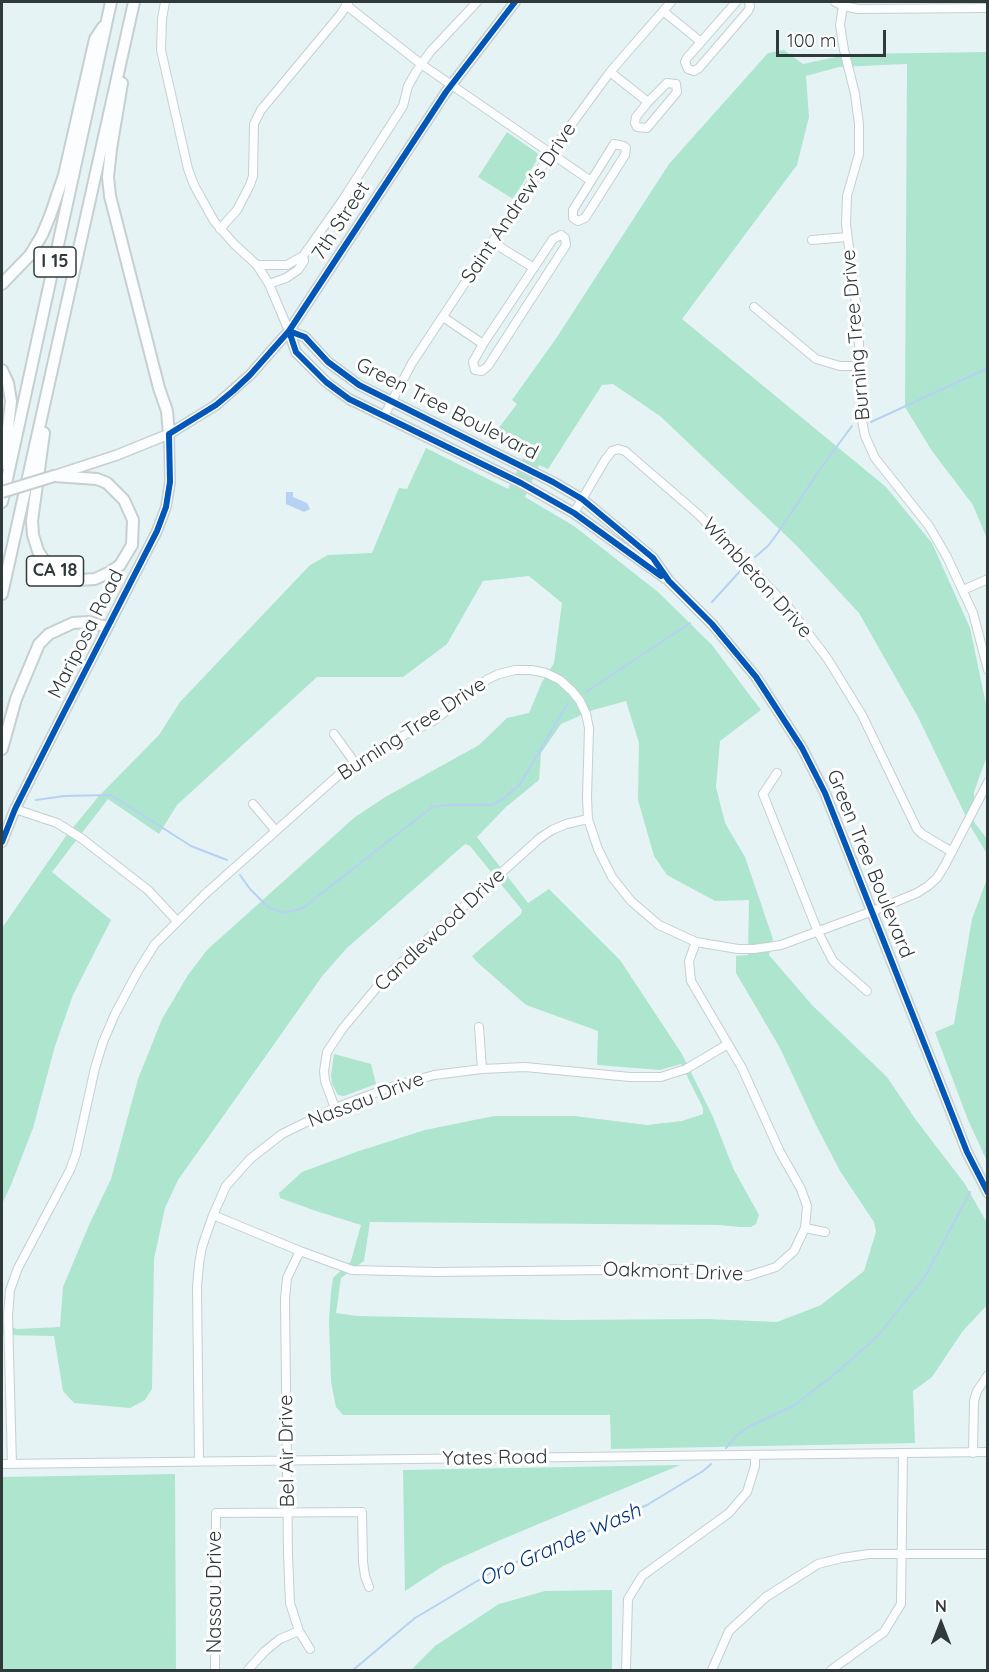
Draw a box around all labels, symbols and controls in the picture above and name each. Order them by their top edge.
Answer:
scale bar [779,18,888,56]
text: 100 m [787,29,836,52]
street label: Saint Andrew's Drive [456,118,582,288]
street label: 7th Street [307,177,375,265]
road number: I 15 [34,247,76,277]
street label: Burning Tree Drive [837,248,875,422]
street label: Green Tree Boulevard [352,353,542,465]
street label: Wimbleton Drive [697,513,817,643]
road number: CA 18 [26,556,84,586]
street label: Mariposa Road [43,565,129,703]
street label: Burning Tree Drive [333,672,491,786]
street label: Green Tree Boulevard [821,766,919,962]
street label: Candlewood Drive [370,863,510,997]
street label: Nassau Drive [305,1067,427,1133]
street label: Oakmont Drive [602,1258,744,1286]
street label: Bel Air Drive [274,1394,300,1508]
street label: Yates Road [442,1445,548,1471]
water label: Oro Grande Wash [475,1498,645,1592]
street label: Nassau Drive [203,1531,227,1653]
north arrow [911,1594,971,1654]
text: N [935,1596,947,1616]

